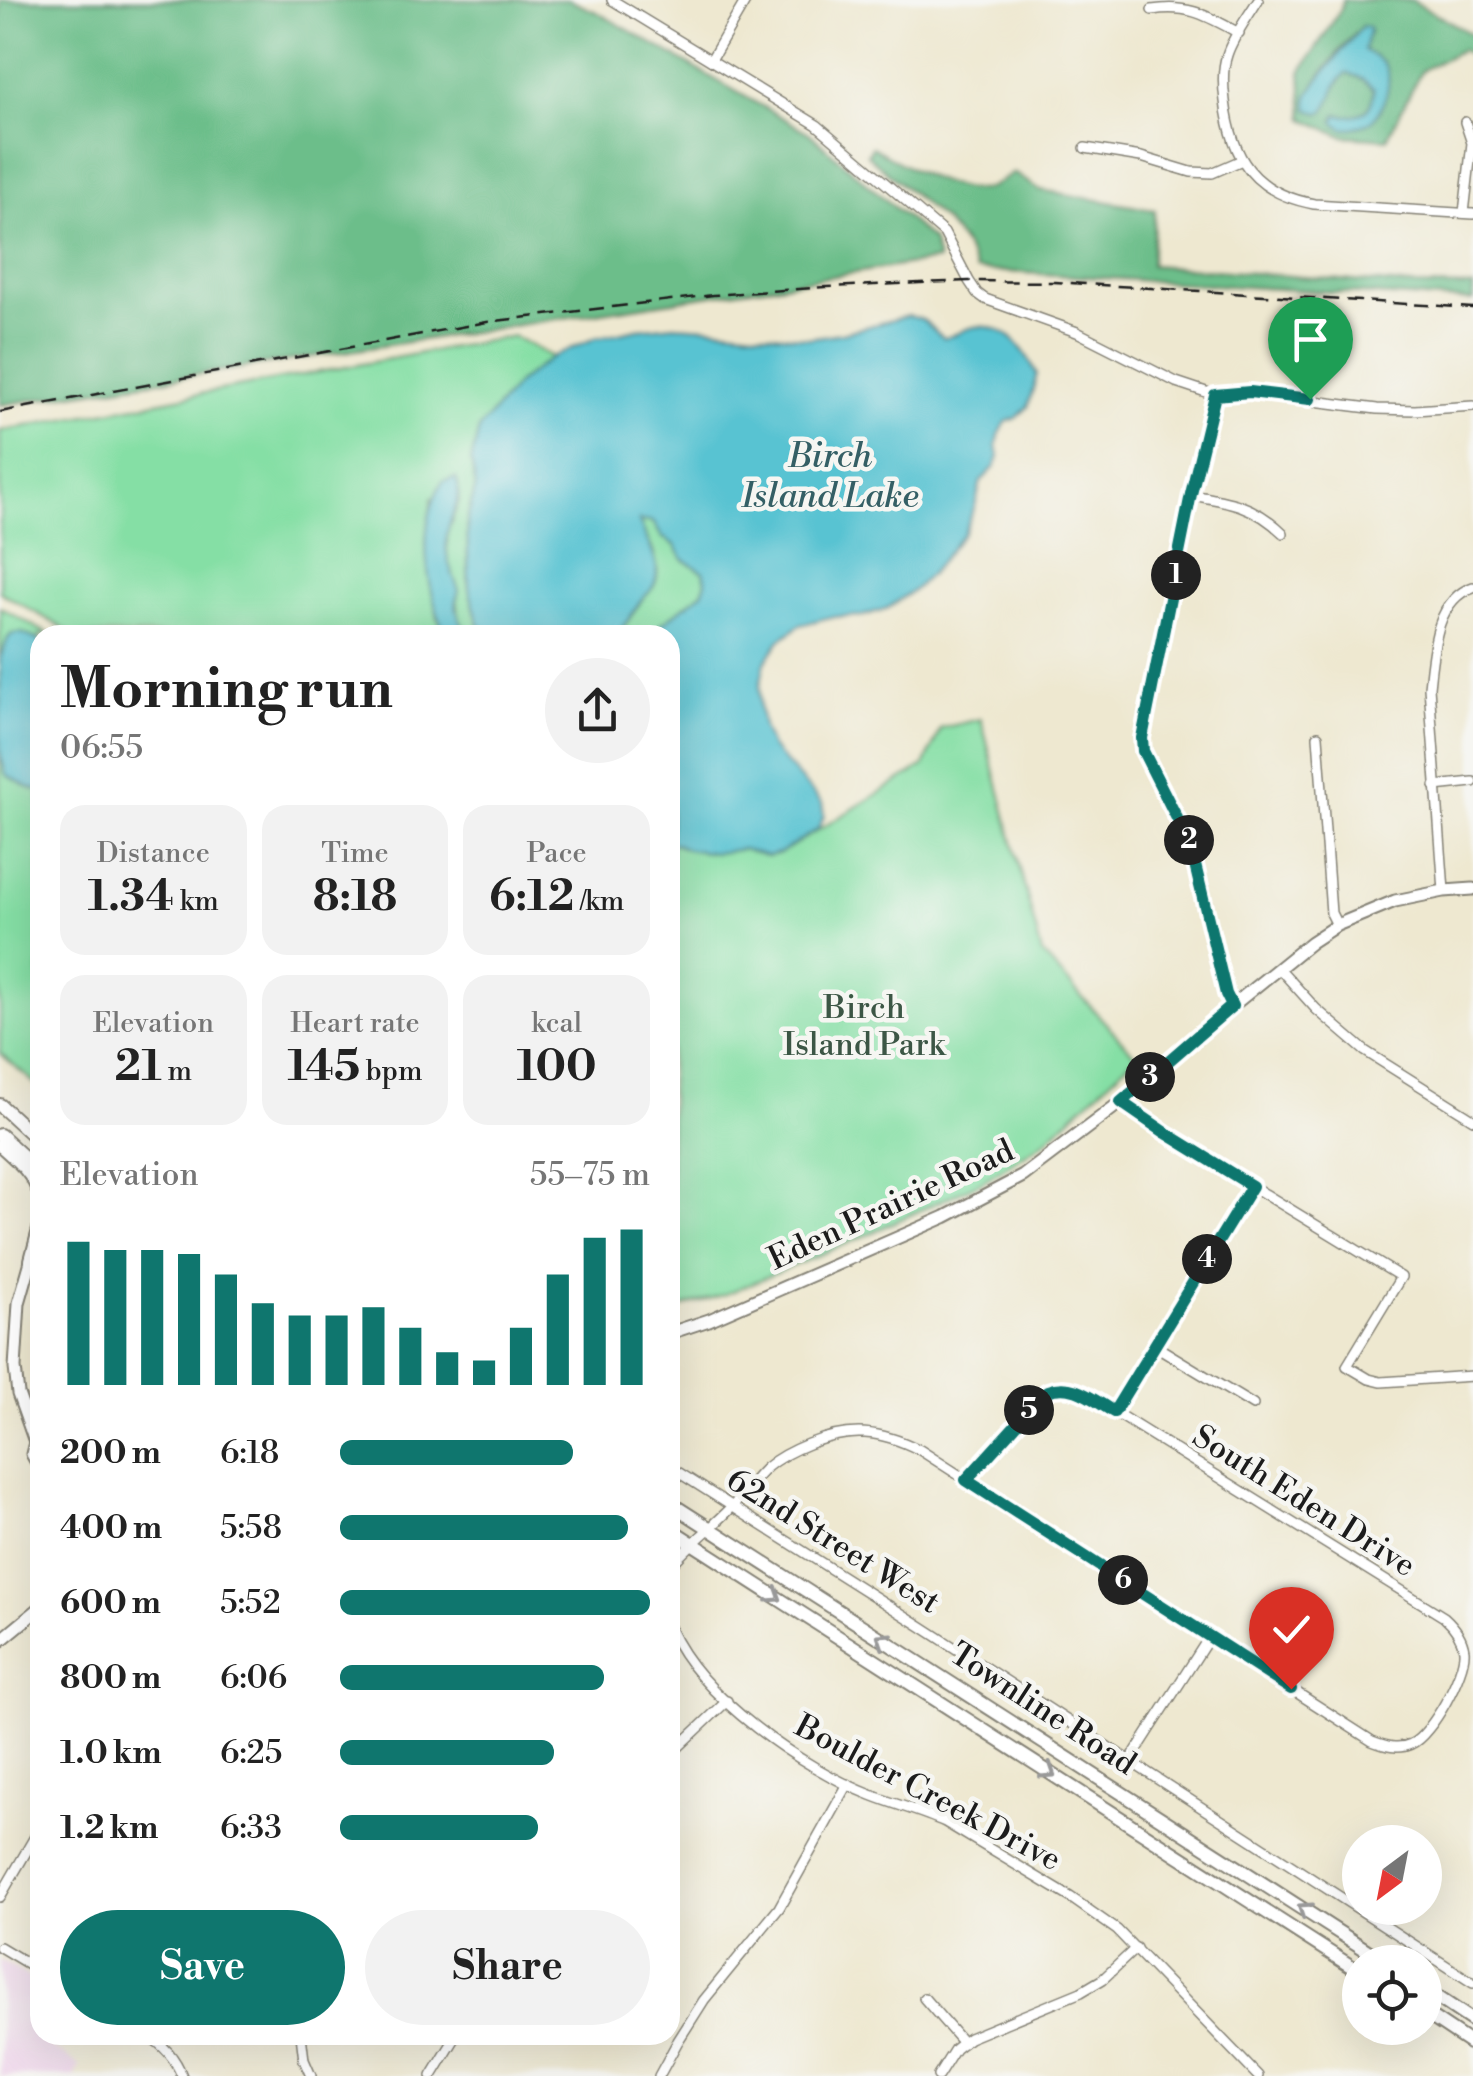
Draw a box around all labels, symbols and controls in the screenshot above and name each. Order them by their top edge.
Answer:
pin [1268,297,1353,400]
icon: arrive [1283,312,1338,367]
water label: Birch Island Lake [740,435,919,518]
pin: 1 [1151,550,1201,600]
text: 1 [1169,557,1183,592]
text: Morning run [60,656,393,725]
button: share [545,658,650,763]
text: 06:55 [60,728,143,768]
pin: 2 [1164,815,1214,865]
text: 2 [1180,822,1198,857]
text: Distance [97,836,210,871]
text: Time [321,836,389,871]
text: Pace [527,836,587,871]
text: 1.34 [88,871,174,924]
text: 8:18 [313,871,397,924]
text: 6:12 [489,871,574,924]
text: km [174,884,219,919]
text: /km [574,884,624,919]
park label: Birch Island Park [783,988,947,1065]
text: Elevation [93,1006,214,1041]
text: Heart rate [290,1006,420,1041]
text: kcal [531,1006,582,1041]
text: 21 [115,1041,162,1094]
text: 145 [288,1041,360,1094]
text: 100 [517,1041,597,1094]
pin: 3 [1125,1052,1175,1102]
text: m [162,1054,192,1089]
text: bpm [360,1054,422,1089]
text: 3 [1142,1059,1158,1094]
street label: Eden Prairie Road [762,1131,1020,1279]
text: Elevation [60,1155,199,1195]
text: 55–75 m [530,1155,650,1195]
pin: 4 [1182,1234,1232,1284]
text: 4 [1198,1241,1216,1276]
pin: 5 [1004,1385,1054,1435]
text: 5 [1020,1392,1038,1427]
street label: South Eden Drive [1185,1416,1423,1586]
text: 200 m [60,1433,161,1473]
text: 6:18 [220,1433,279,1473]
street label: 62nd Street West [719,1459,947,1623]
text: 400 m [60,1508,162,1548]
text: 5:58 [220,1508,282,1548]
pin: 6 [1098,1555,1148,1605]
text: 6 [1114,1562,1132,1597]
text: 600 m [60,1583,161,1623]
text: 5:52 [220,1583,281,1623]
one-way arrow [764,1584,782,1603]
pin [1249,1587,1334,1690]
icon: check [1264,1602,1319,1657]
one-way arrow [876,1632,894,1651]
street label: Townline Road [942,1634,1144,1784]
text: 800 m [60,1658,161,1698]
text: 6:06 [220,1658,287,1698]
street label: Boulder Creek Drive [787,1705,1068,1880]
text: 1.0 km [60,1733,162,1773]
text: 6:25 [220,1733,283,1773]
one-way arrow [1038,1759,1056,1778]
text: 1.2 km [60,1808,158,1848]
text: 6:33 [220,1808,282,1848]
north arrow [1342,1825,1442,1925]
map controls [1342,1825,1442,2045]
one-way arrow [1297,1902,1315,1921]
button: Save [60,1910,345,2025]
button: Share [365,1910,650,2025]
button: locate [1342,1945,1442,2045]

